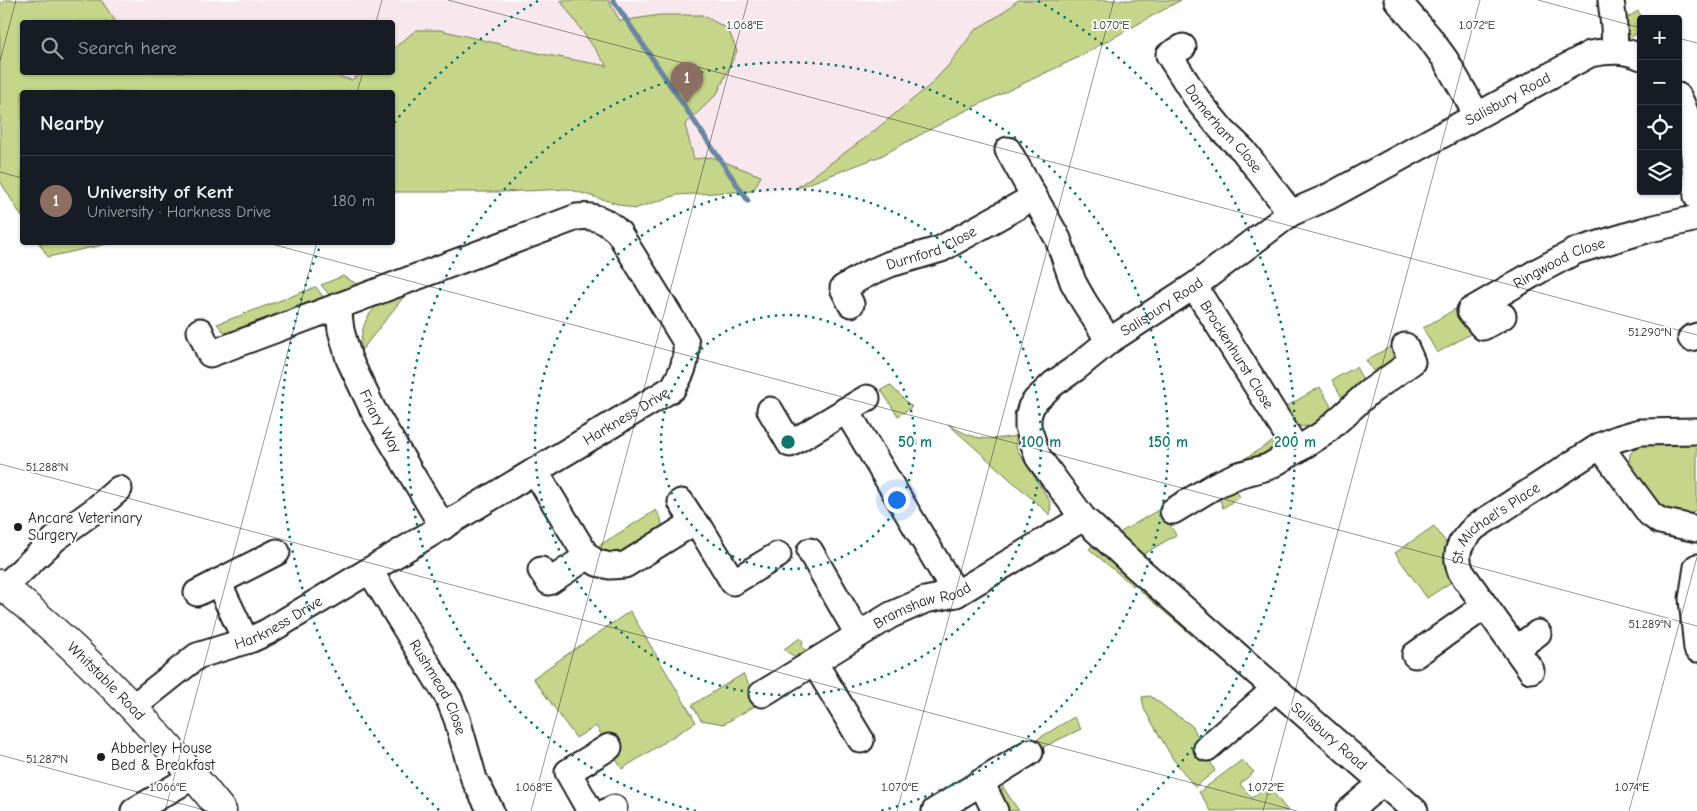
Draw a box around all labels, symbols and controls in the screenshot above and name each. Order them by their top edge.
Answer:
map controls [1637,15,1682,195]
button: + [1637,15,1682,60]
text: 1.068°E [727,18,763,32]
text: 1.070°E [1092,18,1130,32]
text: 1.072°E [1459,18,1495,32]
search box [20,20,395,75]
icon: search [38,34,66,62]
text: Search here [78,37,177,59]
button: − [1637,60,1682,105]
pin: 1 [671,62,703,103]
street label: Salisbury Road [1462,68,1554,130]
street label: Damerham Close [1181,81,1266,177]
button: locate [1637,105,1682,150]
text: Nearby [40,111,104,135]
button: layers [1637,150,1682,195]
text: University of Kent [87,181,233,203]
text: 1 [53,192,59,210]
text: 180 m [332,192,375,210]
text: University · Harkness Drive [87,203,271,221]
street label: Durnford Close [884,222,980,274]
street label: Ringwood Close [1510,234,1608,293]
street label: Salisbury Road [1117,273,1206,340]
street label: Brockenhurst Close [1196,297,1278,412]
text: 51.290°N [1628,325,1672,339]
street label: Harkness Drive [580,383,673,449]
street label: Friary Way [356,387,406,456]
centre of rings [779,433,797,451]
text: 50 m [898,433,932,451]
text: 100 m [1021,433,1061,451]
text: 150 m [1148,433,1188,451]
text: 200 m [1274,433,1316,451]
text: 51.288°N [26,460,68,474]
street label: St. Michael's Place [1448,478,1544,565]
your location [884,487,910,513]
place label: Ancare Veterinary Surgery [28,509,143,544]
marker: Ancare Veterinary Surgery [12,521,24,533]
street label: Bramshaw Road [870,578,974,633]
street label: Harkness Drive [232,592,326,653]
text: 51.289°N [1629,617,1671,631]
street label: Rushmead Close [406,636,470,737]
street label: Whitstable Road [64,638,149,724]
street label: Salisbury Road [1287,698,1371,774]
place label: Abberley House Bed & Breakfast [111,739,216,774]
marker: Abberley House Bed & Breakfast [95,751,107,763]
text: 51.287°N [26,752,68,766]
text: 1.066°E [149,780,187,794]
text: 1.068°E [516,780,552,794]
text: 1.070°E [881,780,919,794]
text: 1.072°E [1248,780,1284,794]
text: 1.074°E [1615,780,1649,794]

